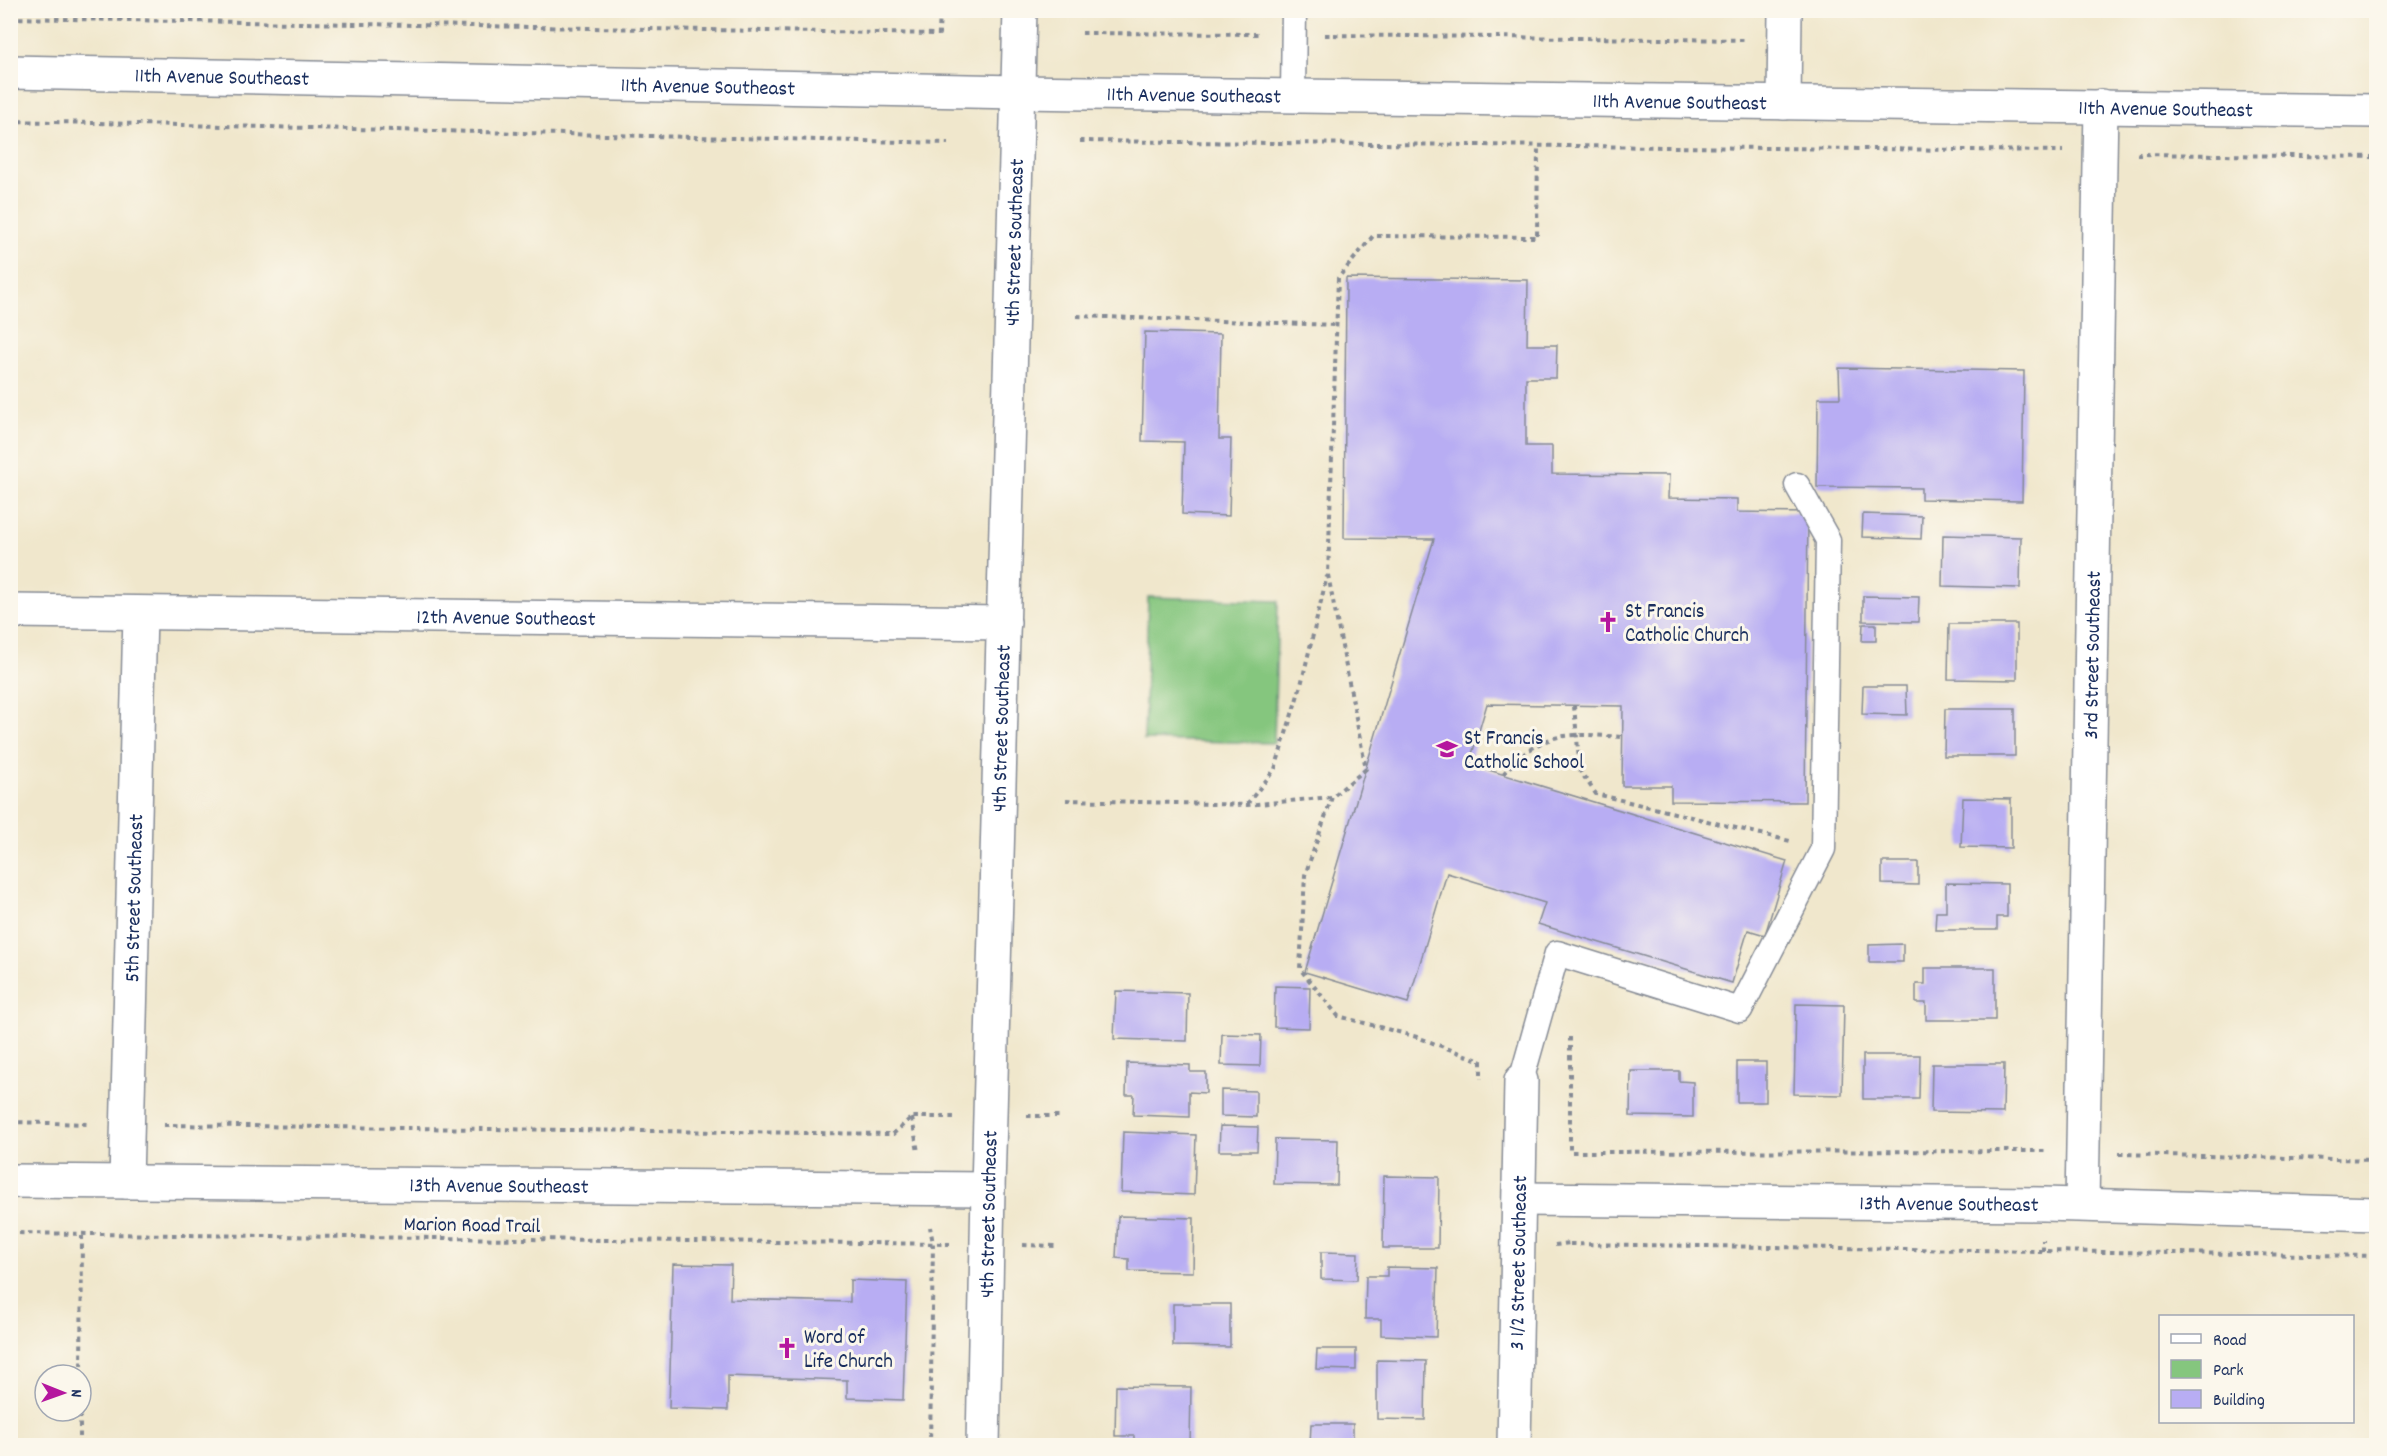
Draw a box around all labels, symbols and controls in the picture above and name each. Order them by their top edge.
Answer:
street label: 11th Avenue Southeast [134,62,310,96]
street label: 11th Avenue Southeast [620,72,796,106]
street label: 11th Avenue Southeast [1106,81,1281,114]
street label: 11th Avenue Southeast [1592,88,1767,120]
street label: 11th Avenue Southeast [2078,95,2253,127]
street label: 4th Street Southeast [999,158,1034,327]
street label: 3rd Street Southeast [2078,570,2111,740]
place label: St Francis Catholic Church [1625,598,1749,652]
street label: 12th Avenue Southeast [416,604,596,636]
church icon: St Francis Catholic Church [1596,610,1620,634]
street label: 4th Street Southeast [986,644,1021,812]
place label: St Francis Catholic School [1464,725,1584,779]
school or university icon: St Francis Catholic School [1435,737,1459,761]
street label: 5th Street Southeast [119,813,153,983]
street label: 4th Street Southeast [974,1130,1008,1298]
street label: 13th Avenue Southeast [409,1172,589,1204]
street label: 3 1/2 Street Southeast [1504,1175,1537,1351]
street label: 13th Avenue Southeast [1859,1190,2039,1222]
street label: Marion Road Trail [403,1211,541,1243]
legend [2159,1315,2354,1423]
place label: Word of Life Church [804,1324,893,1378]
text: Road [2213,1329,2247,1354]
church icon: Word of Life Church [775,1336,799,1360]
text: Park [2213,1359,2244,1384]
north arrow [33,1363,93,1423]
text: N [64,1389,87,1397]
text: Building [2213,1389,2265,1414]

